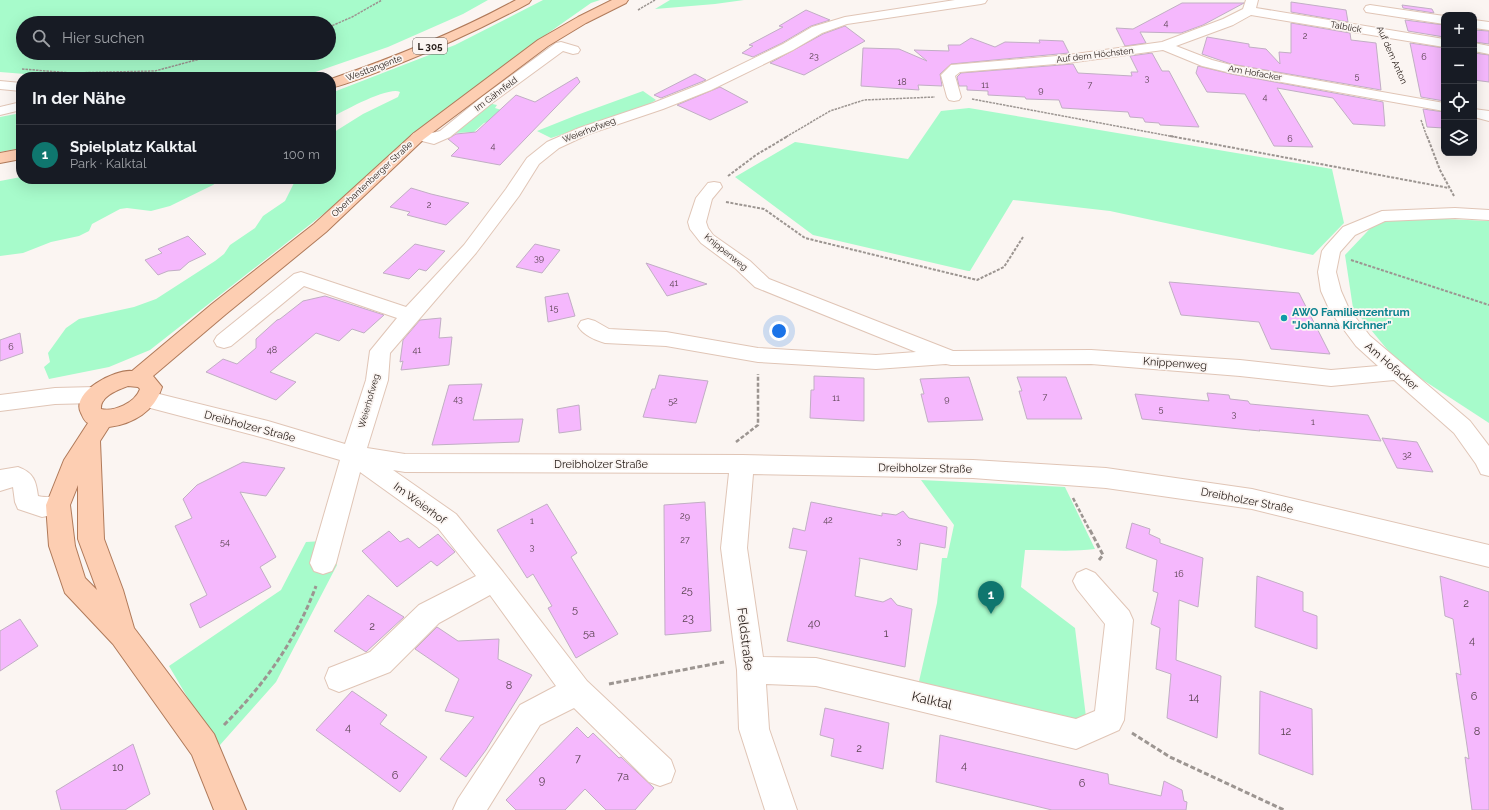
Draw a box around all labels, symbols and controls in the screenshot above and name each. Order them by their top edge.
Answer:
map controls [1441,12,1477,156]
button: + [1441,12,1477,48]
search box [16,16,336,60]
house number: 4 [1164,18,1169,28]
street label: Talblick [1330,19,1363,35]
street label: Auf dem Anton [1375,24,1409,86]
icon: search [30,27,52,49]
text: Hier suchen [62,29,145,47]
house number: 2 [1303,31,1308,41]
road number: L 305 [413,38,447,54]
street label: Auf dem Höchsten [1056,45,1134,65]
button: − [1441,48,1477,84]
house number: 23 [809,51,819,61]
house number: 6 [1421,52,1427,62]
street label: Westtangente [345,53,404,83]
street label: Am Hofacker [1227,63,1283,83]
house number: 5 [1355,71,1360,81]
house number: 3 [1145,73,1150,83]
street label: Im Gähnfeld [473,74,520,113]
house number: 18 [897,77,907,87]
house number: 11 [981,80,989,90]
house number: 7 [1088,80,1093,90]
button: locate [1441,84,1477,120]
house number: 9 [1038,85,1044,95]
text: In der Nähe [32,88,126,108]
house number: 4 [1263,92,1268,102]
street label: Weierhofweg [561,115,617,145]
button: layers [1441,120,1477,156]
house number: 6 [1287,134,1293,144]
text: Spielplatz Kalktal [70,138,197,156]
street label: Oberbantenberger Straße [330,139,415,219]
house number: 4 [491,141,496,151]
text: 1 [42,147,48,162]
text: 100 m [283,147,320,162]
text: Park · Kalktal [70,156,146,171]
house number: 2 [427,200,432,210]
street label: Knippenweg [702,232,750,272]
house number: 39 [534,253,544,263]
house number: 41 [670,278,679,288]
house number: 15 [550,303,558,313]
place label: AWO Familienzentrum "Johanna Kirchner" [1292,306,1410,332]
marker: AWO Familienzentrum "Johanna Kirchner" [1279,313,1289,323]
your location [769,321,789,341]
street label: Am Hofacker [1362,340,1421,393]
house number: 6 [8,342,14,352]
house number: 48 [267,345,277,355]
house number: 41 [413,345,422,355]
street label: Knippenweg [1142,355,1207,372]
street label: Weierhofweg [356,373,382,429]
house number: 7 [1043,392,1048,402]
house number: 11 [832,393,840,403]
house number: 43 [453,394,463,404]
house number: 9 [944,394,950,404]
house number: 52 [668,396,678,406]
house number: 5 [1159,404,1164,414]
street label: Dreibholzer Straße [203,408,297,445]
house number: 3 [1232,409,1237,419]
house number: 1 [1311,417,1315,427]
house number: 32 [1402,450,1412,460]
street label: Dreibholzer Straße [554,458,648,471]
street label: Dreibholzer Straße [878,461,973,476]
street label: Im Weierhof [391,480,449,527]
street label: Dreibholzer Straße [1200,485,1295,516]
house number: 29 [680,511,690,521]
house number: 42 [823,515,833,525]
house number: 1 [530,516,534,526]
house number: 27 [680,535,690,545]
house number: 3 [897,536,902,546]
house number: 54 [220,537,230,547]
house number: 3 [530,542,535,552]
house number: 16 [1174,569,1184,579]
pin: 1 [978,581,1004,614]
house number: 25 [681,584,693,597]
house number: 2 [1463,597,1469,610]
house number: 5 [572,603,578,616]
street label: Feldstraße [734,607,757,672]
house number: 23 [682,612,694,625]
house number: 40 [808,617,821,630]
house number: 2 [369,620,375,633]
house number: 5a [583,627,595,640]
house number: 1 [884,627,889,640]
house number: 4 [1469,634,1475,647]
house number: 8 [506,679,512,692]
street label: Kalktal [910,689,954,712]
house number: 6 [1471,690,1478,703]
house number: 14 [1189,691,1199,704]
house number: 4 [345,721,351,734]
house number: 12 [1281,725,1291,738]
house number: 8 [1474,725,1480,738]
house number: 2 [856,742,862,755]
house number: 7 [575,752,581,765]
house number: 4 [961,759,967,772]
house number: 10 [112,761,124,774]
house number: 6 [392,769,399,782]
house number: 7a [617,770,629,783]
house number: 9 [539,774,545,787]
house number: 6 [1079,777,1086,790]

